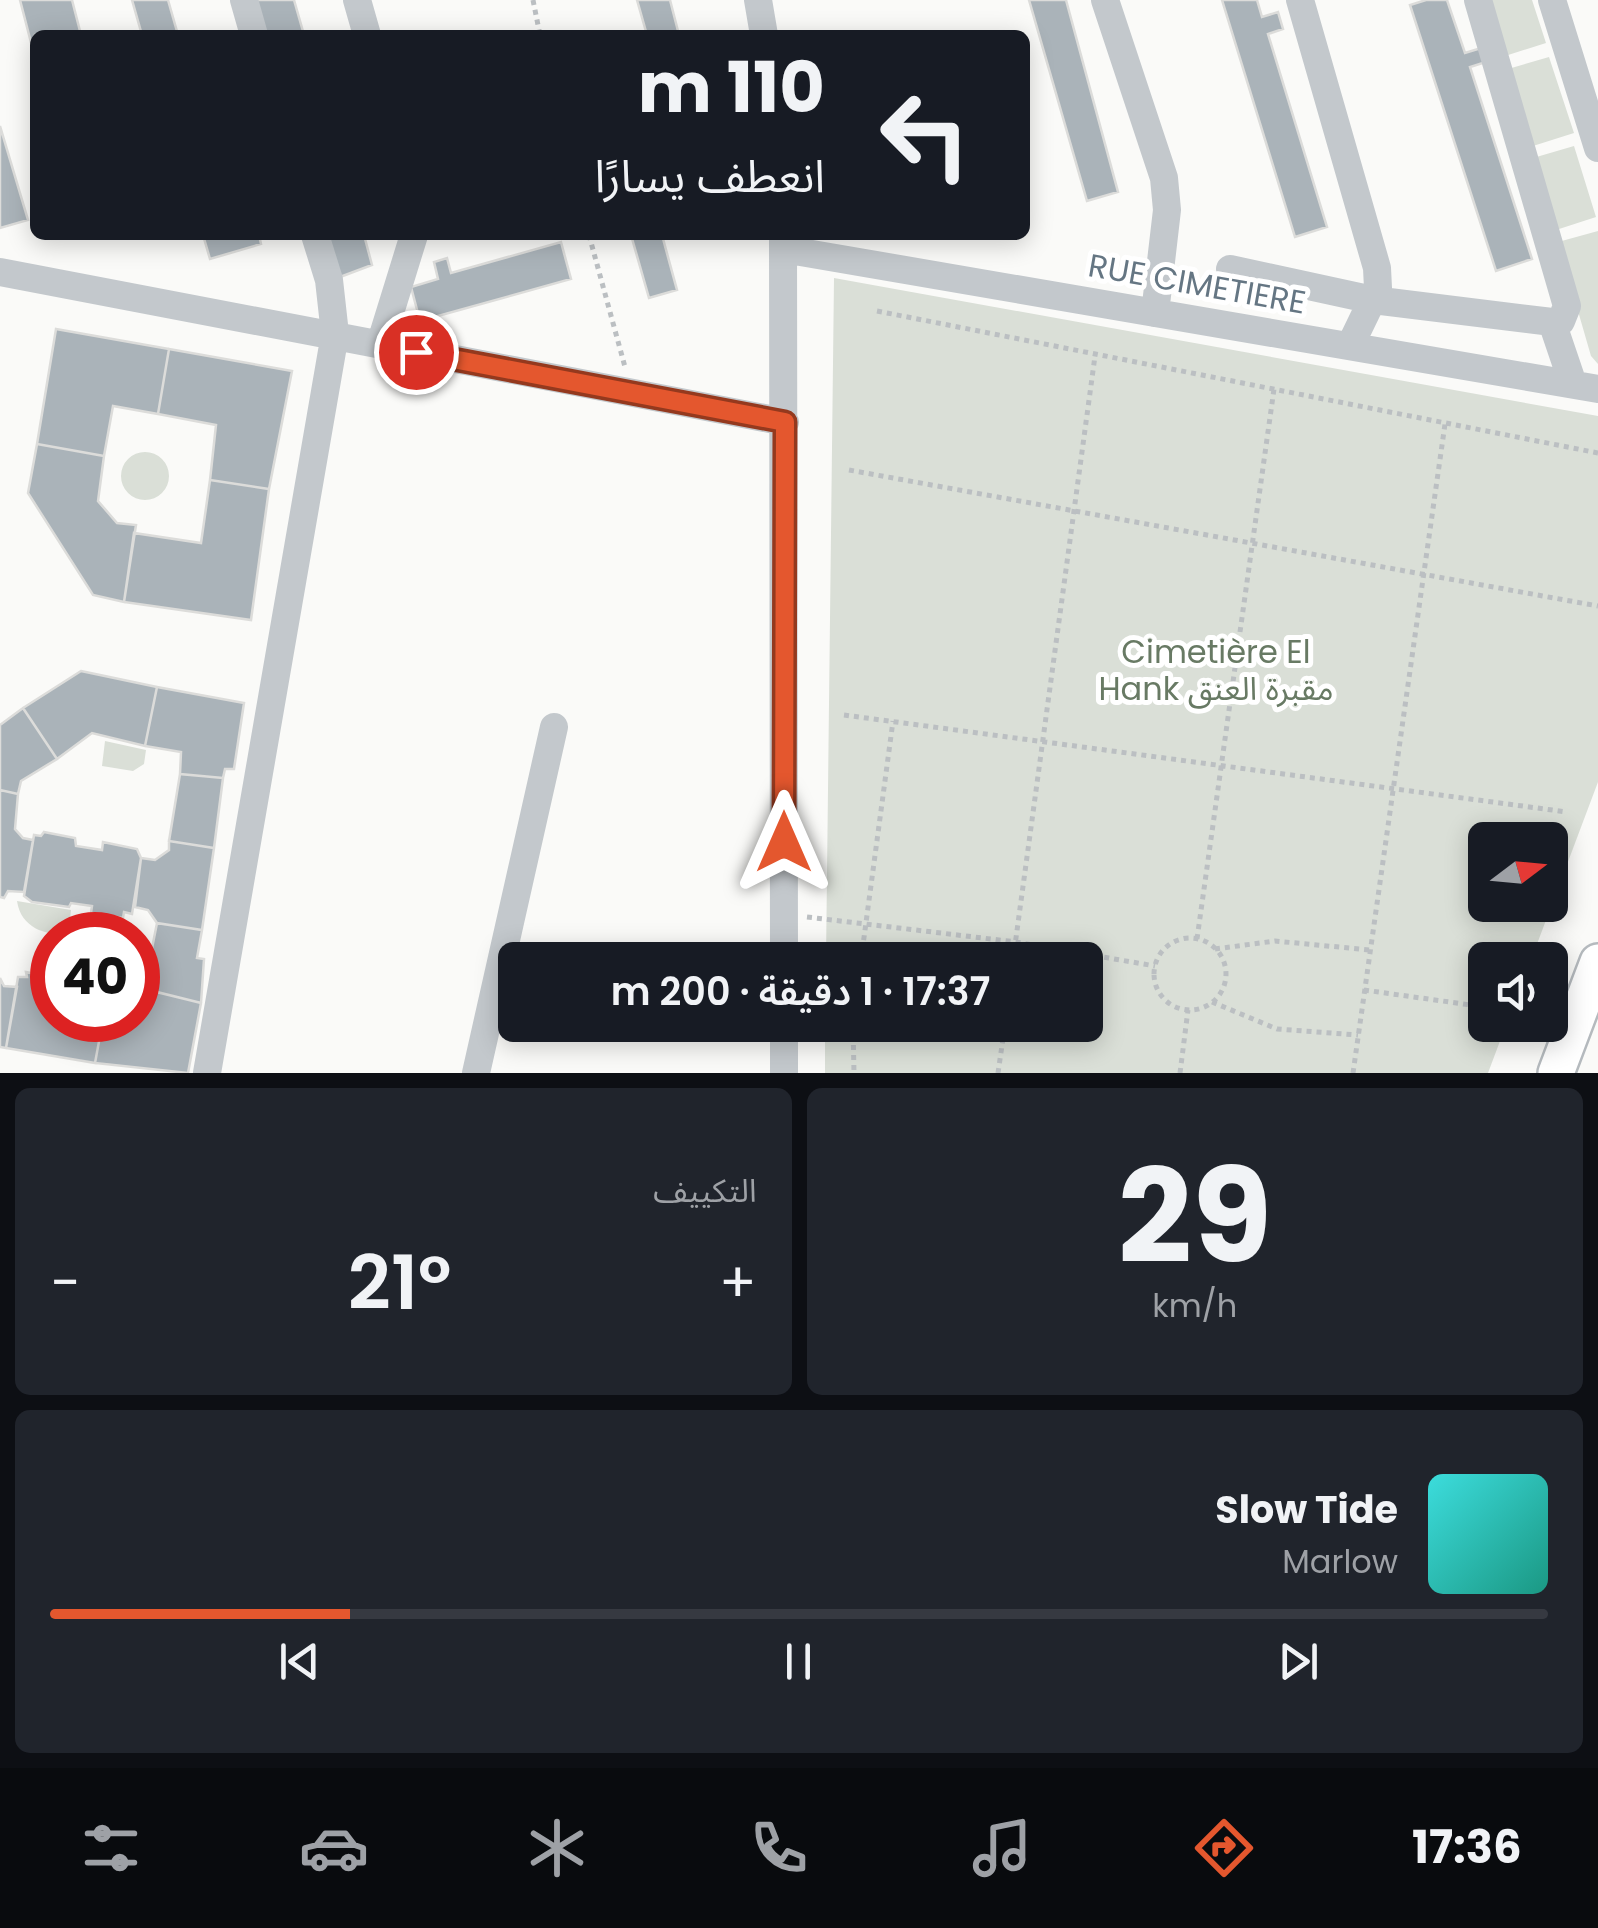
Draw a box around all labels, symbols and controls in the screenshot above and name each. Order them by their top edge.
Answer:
text: 110 m [638,38,825,137]
icon: left [860,70,990,200]
text: انعطف يسارًا [594,145,825,208]
street label: RUE CIMETIERE [1085,242,1309,325]
pin [374,310,459,395]
icon: arrive [389,325,444,380]
park label: Cimetière El Hank مقبرة العنق [1098,629,1334,711]
position arrow [732,790,836,894]
north arrow [1468,822,1568,922]
map controls [1468,822,1568,1042]
speed limit sign: 40 [30,912,160,1042]
button: sound [1468,942,1568,1042]
text: 17:37 · 1 دقيقة · 200 m [611,965,990,1018]
text: 29 [1118,1125,1272,1308]
text: التكييف [653,1168,757,1213]
text: 21° [348,1230,451,1335]
text: − [50,1244,80,1321]
text: + [719,1244,757,1321]
text: km/h [1152,1283,1237,1328]
text: Slow Tide [1215,1483,1398,1536]
text: Marlow [1282,1539,1398,1584]
icon: previous [272,1634,327,1689]
icon: pause [771,1634,826,1689]
icon: next [1271,1634,1326,1689]
icon: filters [76,1813,146,1883]
icon: car [299,1813,369,1883]
icon: climate [522,1813,592,1883]
icon: phone [744,1813,814,1883]
icon: music [967,1813,1037,1883]
icon: directions [1189,1813,1259,1883]
text: 17:36 [1412,1816,1522,1879]

